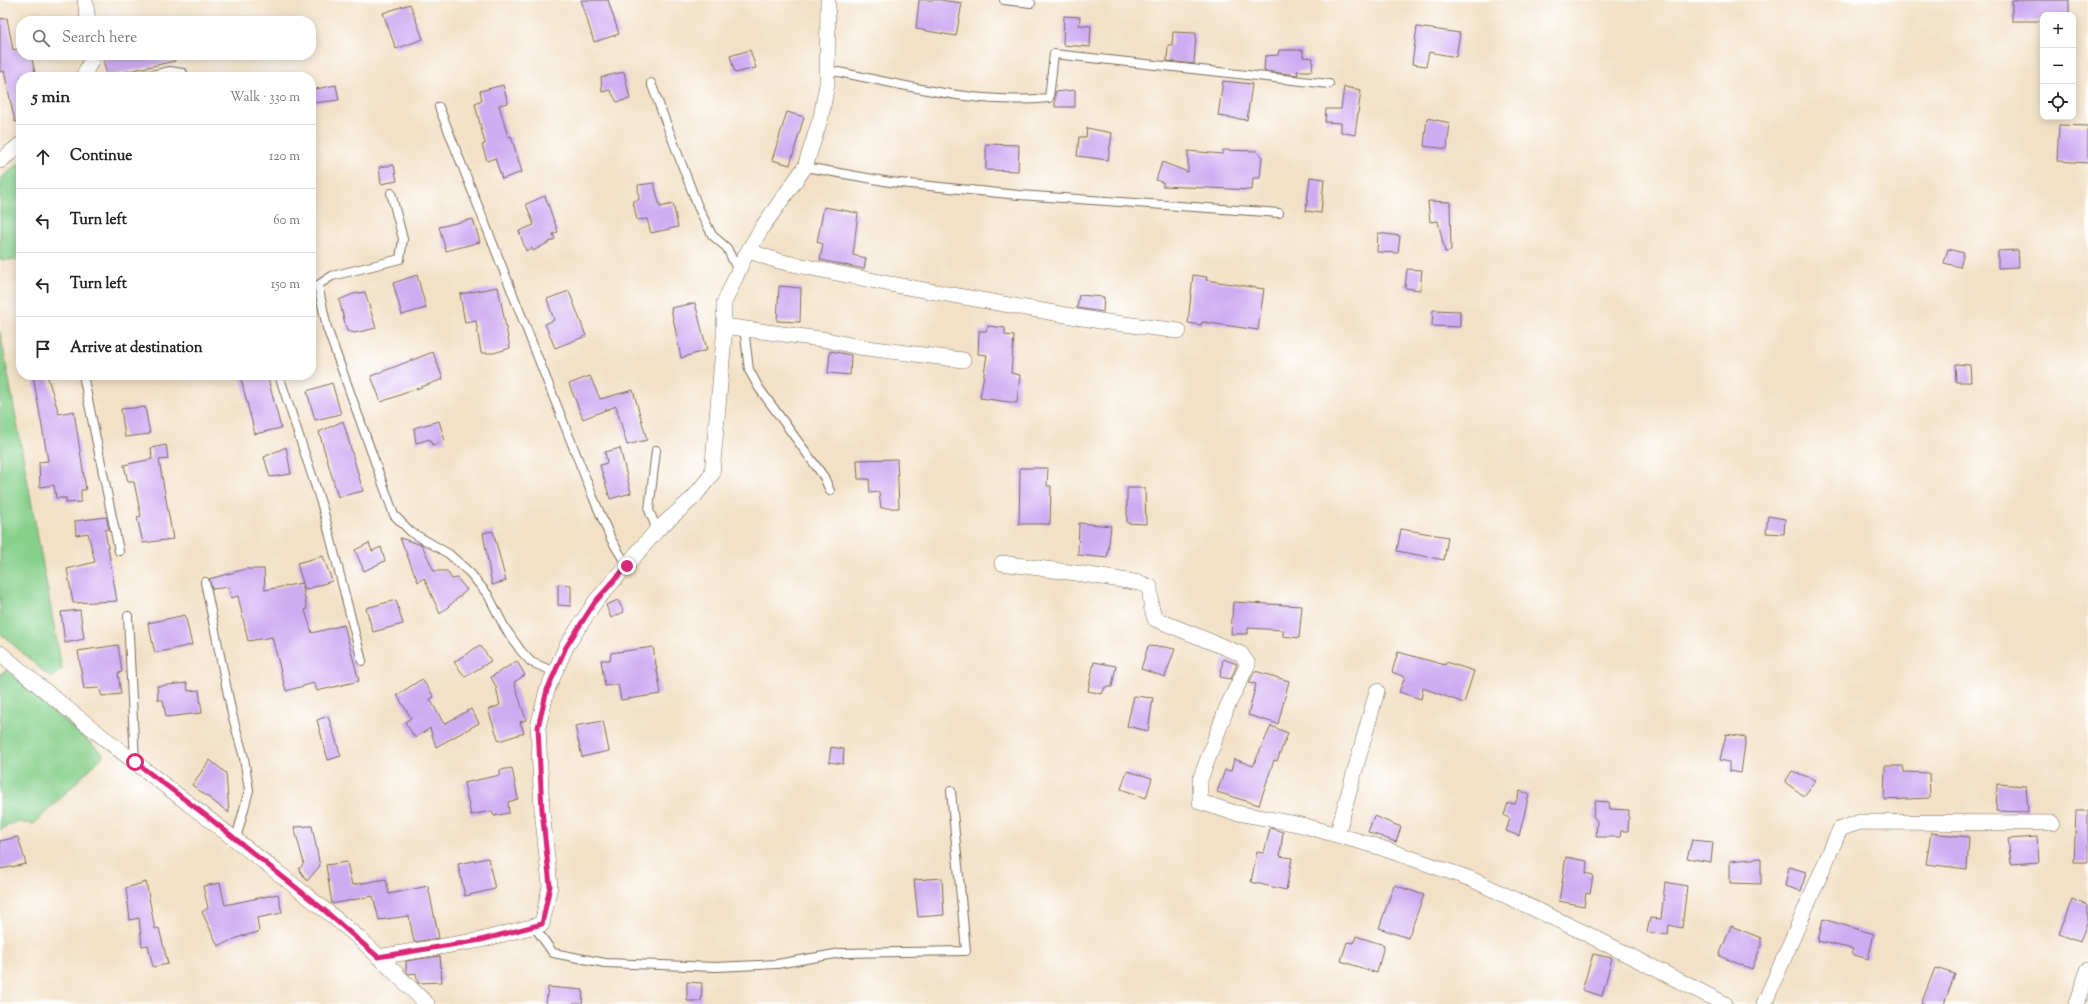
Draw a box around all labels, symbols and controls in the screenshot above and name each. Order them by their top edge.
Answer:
map controls [2040,12,2076,120]
button: + [2040,12,2076,48]
search box [16,16,316,60]
icon: search [30,27,52,49]
text: Search here [62,28,137,49]
button: − [2040,48,2076,84]
button: locate [2040,84,2076,120]
text: 5 min [32,86,70,110]
text: Walk · 330 m [230,89,300,107]
icon: ahead [32,146,54,168]
text: Continue [70,146,132,167]
text: 120 m [269,148,300,166]
icon: left [32,210,54,232]
text: Turn left [70,210,127,231]
text: 60 m [273,212,300,230]
icon: left [32,274,54,296]
text: Turn left [70,274,127,295]
text: 150 m [271,276,300,294]
icon: arrive [32,338,54,360]
text: Arrive at destination [70,338,203,359]
route end [618,557,636,575]
route start [126,753,144,771]

